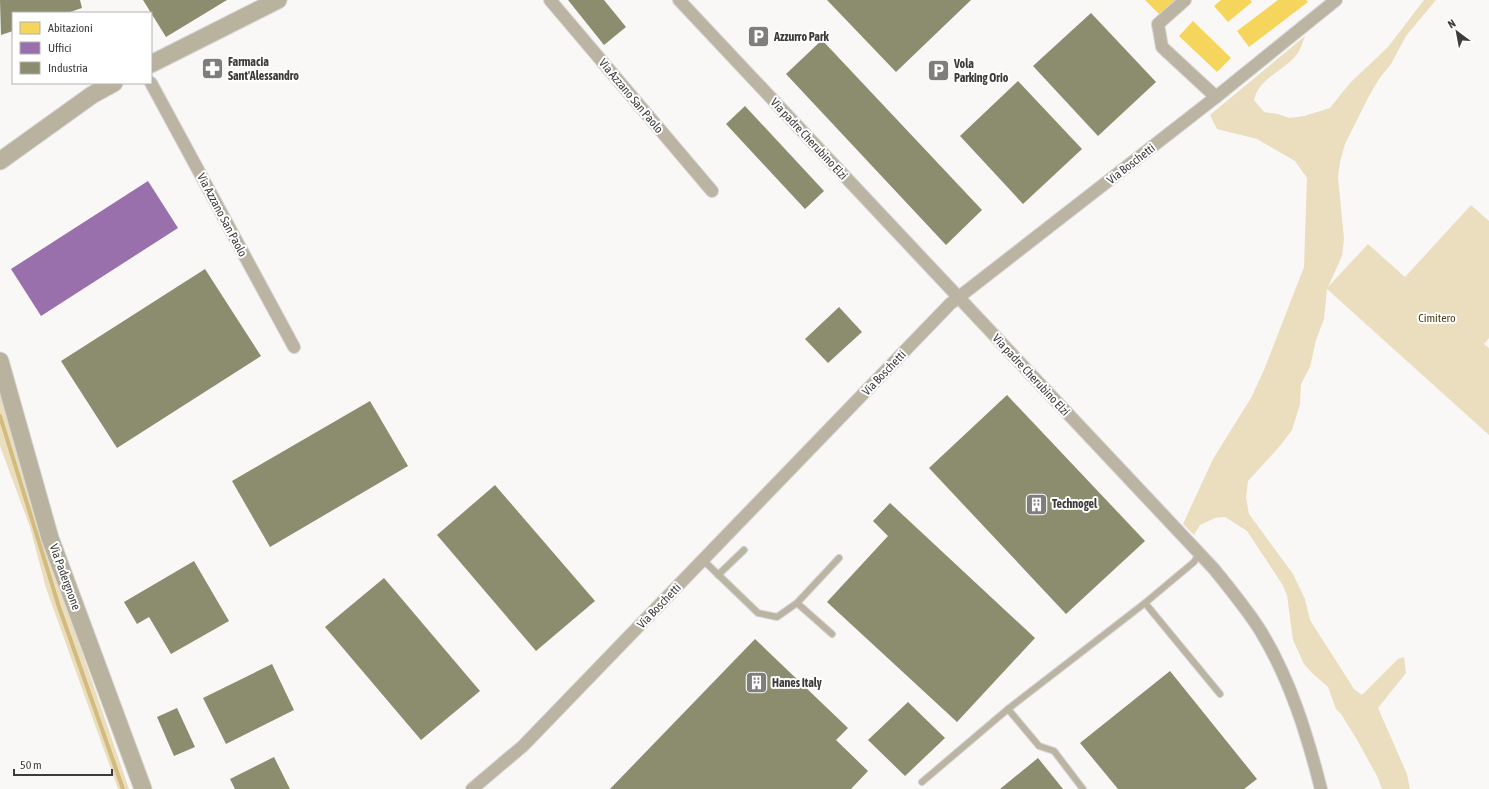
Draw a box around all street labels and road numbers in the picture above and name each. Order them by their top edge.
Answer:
street label: Via Azzano San Paolo [596,56,666,136]
street label: Via padre Cherubino Elzi [768,95,850,183]
street label: Via Boschetti [1104,141,1158,187]
street label: Via Azzano San Paolo [194,171,250,260]
street label: Via padre Cherubino Elzi [990,331,1072,419]
street label: Via Boschetti [859,348,909,398]
street label: Via Padergnone [47,542,83,612]
street label: Via Boschetti [634,581,684,631]

